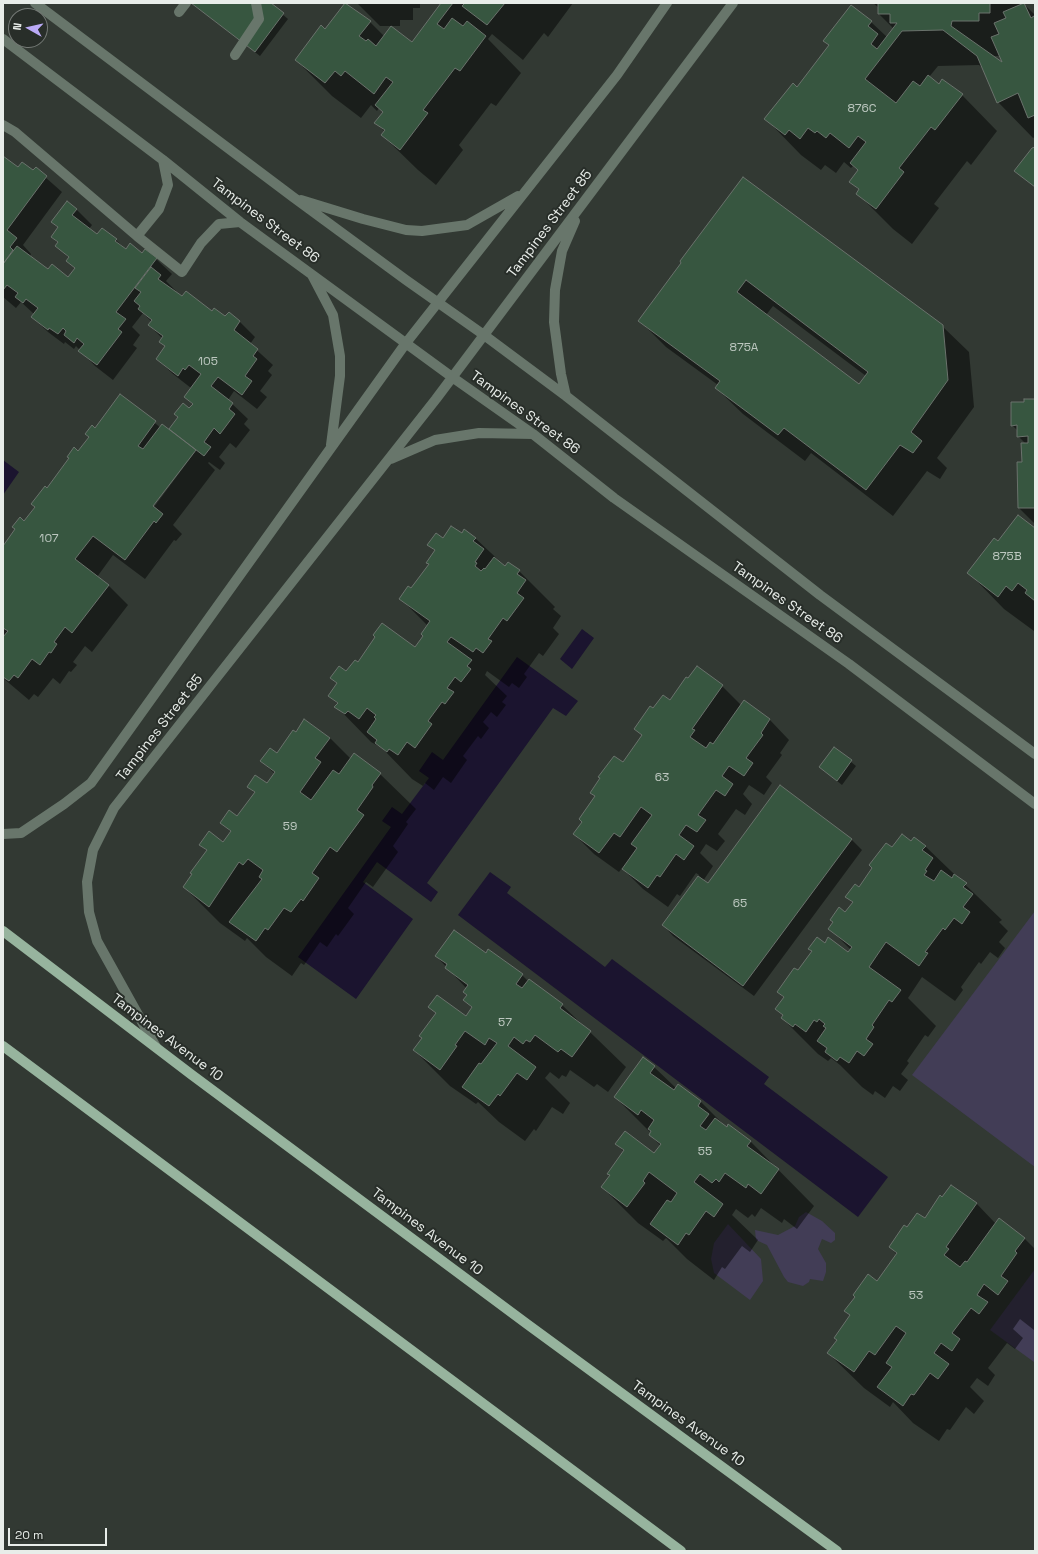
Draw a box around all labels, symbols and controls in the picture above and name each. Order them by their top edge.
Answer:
north arrow [8,8,48,48]
text: N [10,22,25,31]
house number: 876C [847,102,877,116]
street label: Tampines Street 85 [504,167,596,281]
street label: Tampines Street 86 [208,175,322,267]
house number: 875A [730,341,758,355]
house number: 105 [198,355,218,369]
street label: Tampines Street 86 [467,368,583,458]
house number: 107 [39,532,59,546]
house number: 875B [992,550,1022,564]
street label: Tampines Street 86 [728,559,846,647]
street label: Tampines Street 85 [113,671,207,785]
house number: 63 [655,771,669,785]
house number: 59 [283,820,297,834]
house number: 65 [733,897,747,911]
street label: Tampines Avenue 10 [108,991,226,1085]
house number: 57 [498,1016,512,1030]
house number: 55 [698,1145,712,1159]
street label: Tampines Avenue 10 [368,1185,486,1279]
house number: 53 [909,1289,923,1303]
street label: Tampines Avenue 10 [628,1377,748,1471]
scale bar [10,1520,109,1546]
text: 20 m [15,1527,43,1543]

